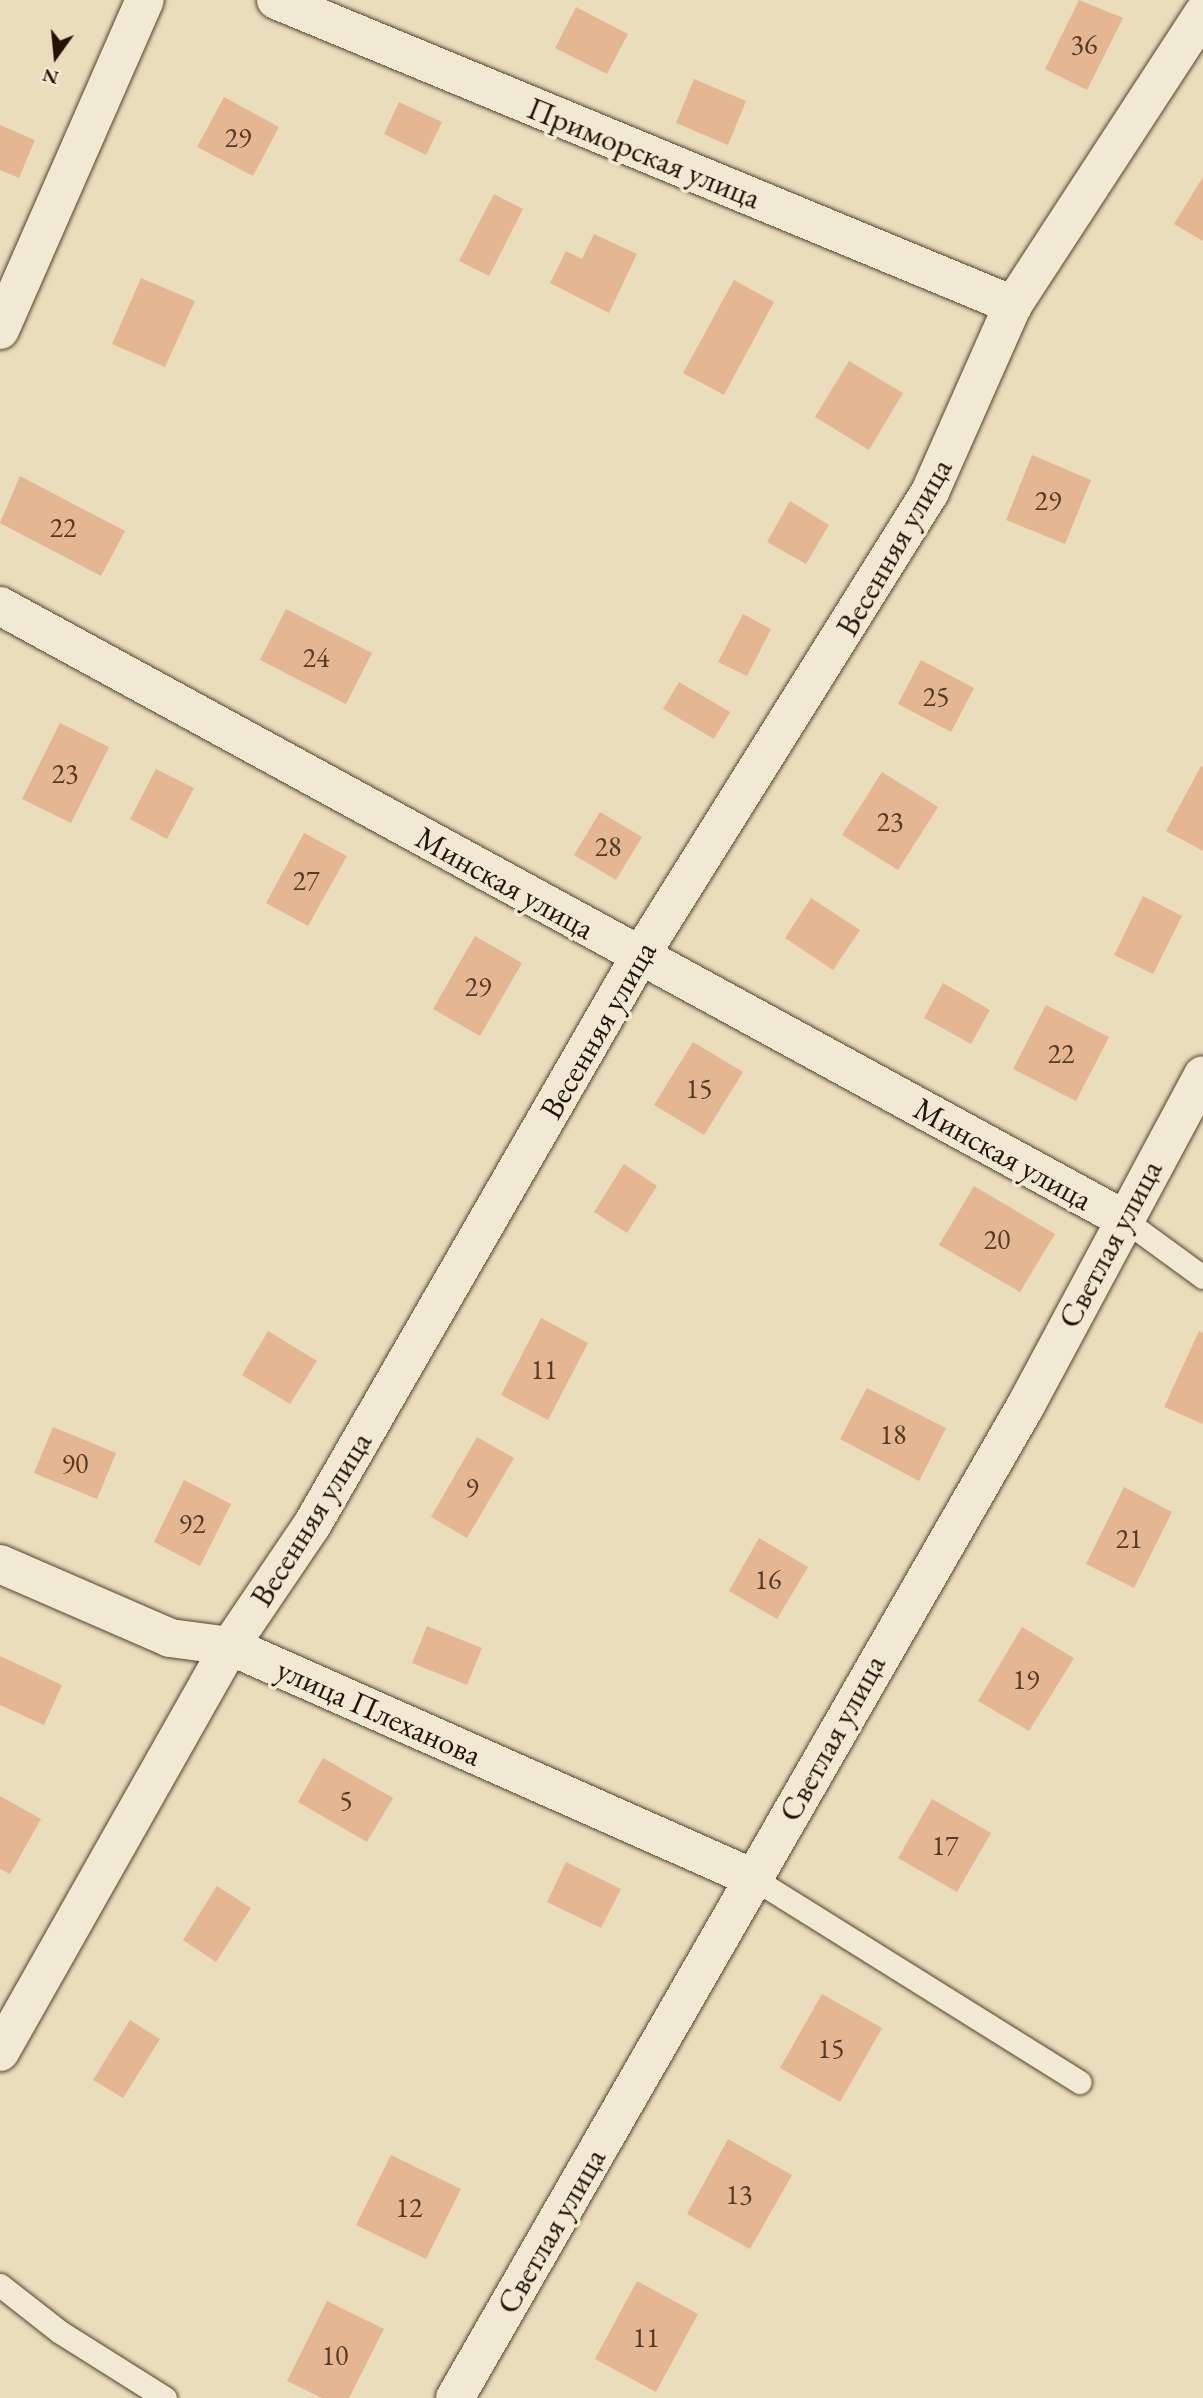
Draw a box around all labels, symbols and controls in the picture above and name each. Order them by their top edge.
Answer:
north arrow [21,21,91,91]
house number: 36 [1071,27,1097,61]
text: N [40,63,61,91]
street label: Приморская улица [522,89,766,217]
house number: 29 [225,120,251,154]
street label: Весенняя улица [828,451,960,643]
house number: 29 [1035,483,1061,517]
house number: 22 [50,510,76,544]
house number: 24 [303,640,329,674]
house number: 25 [923,679,949,713]
house number: 23 [52,756,78,790]
house number: 23 [877,804,903,838]
street label: Минская улица [409,818,601,948]
house number: 28 [595,829,621,863]
house number: 27 [293,863,319,897]
street label: Весенняя улица [532,934,664,1126]
house number: 29 [465,969,491,1003]
house number: 22 [1048,1036,1074,1070]
house number: 15 [686,1071,712,1105]
street label: Минская улица [907,1089,1099,1219]
street label: Светлая улица [1050,1153,1170,1335]
house number: 20 [984,1222,1010,1256]
house number: 11 [531,1352,557,1386]
house number: 18 [880,1417,906,1451]
street label: Весенняя улица [242,1424,380,1614]
house number: 90 [62,1446,88,1480]
house number: 9 [465,1470,479,1504]
house number: 92 [179,1506,205,1540]
house number: 21 [1116,1521,1142,1555]
house number: 16 [755,1562,781,1596]
street label: Светлая улица [770,1648,894,1828]
street label: улица Плеханова [271,1650,487,1774]
house number: 19 [1013,1662,1039,1696]
house number: 5 [339,1783,353,1817]
house number: 17 [932,1828,958,1862]
house number: 15 [818,2031,844,2065]
street label: Светлая улица [488,2141,614,2321]
house number: 13 [726,2177,752,2211]
house number: 12 [396,2190,422,2224]
house number: 11 [633,2320,659,2354]
house number: 10 [322,2338,348,2372]

